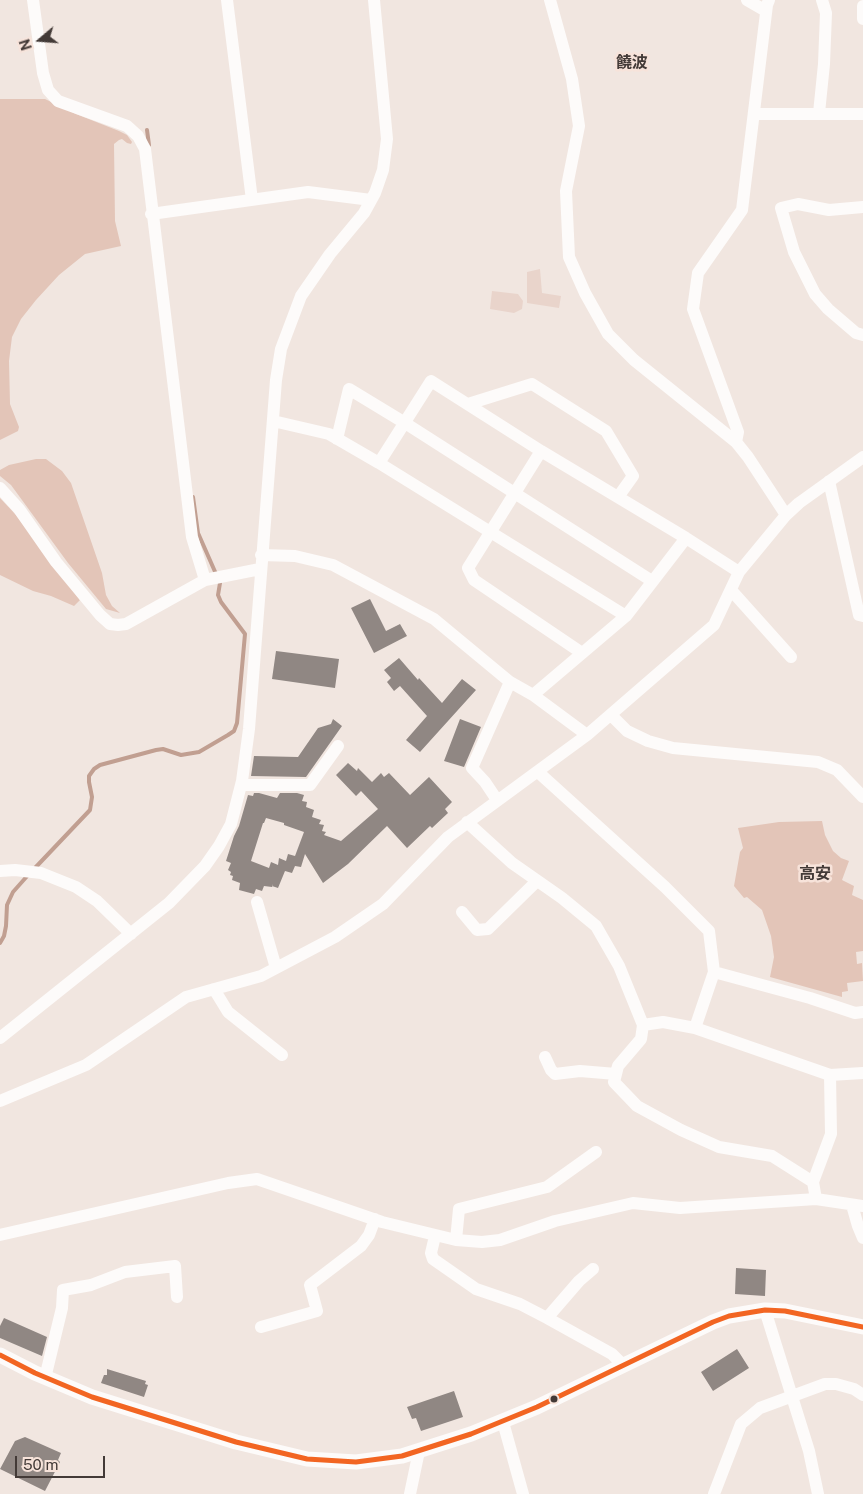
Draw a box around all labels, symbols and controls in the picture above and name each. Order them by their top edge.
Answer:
north arrow [15,15,65,65]
text: N [16,37,35,52]
district label: 饒波 [616,53,648,73]
district label: 高安 [799,864,831,884]
unlabelled marker [549,1394,559,1404]
scale bar [18,1446,108,1478]
text: 50 m [23,1456,58,1473]

